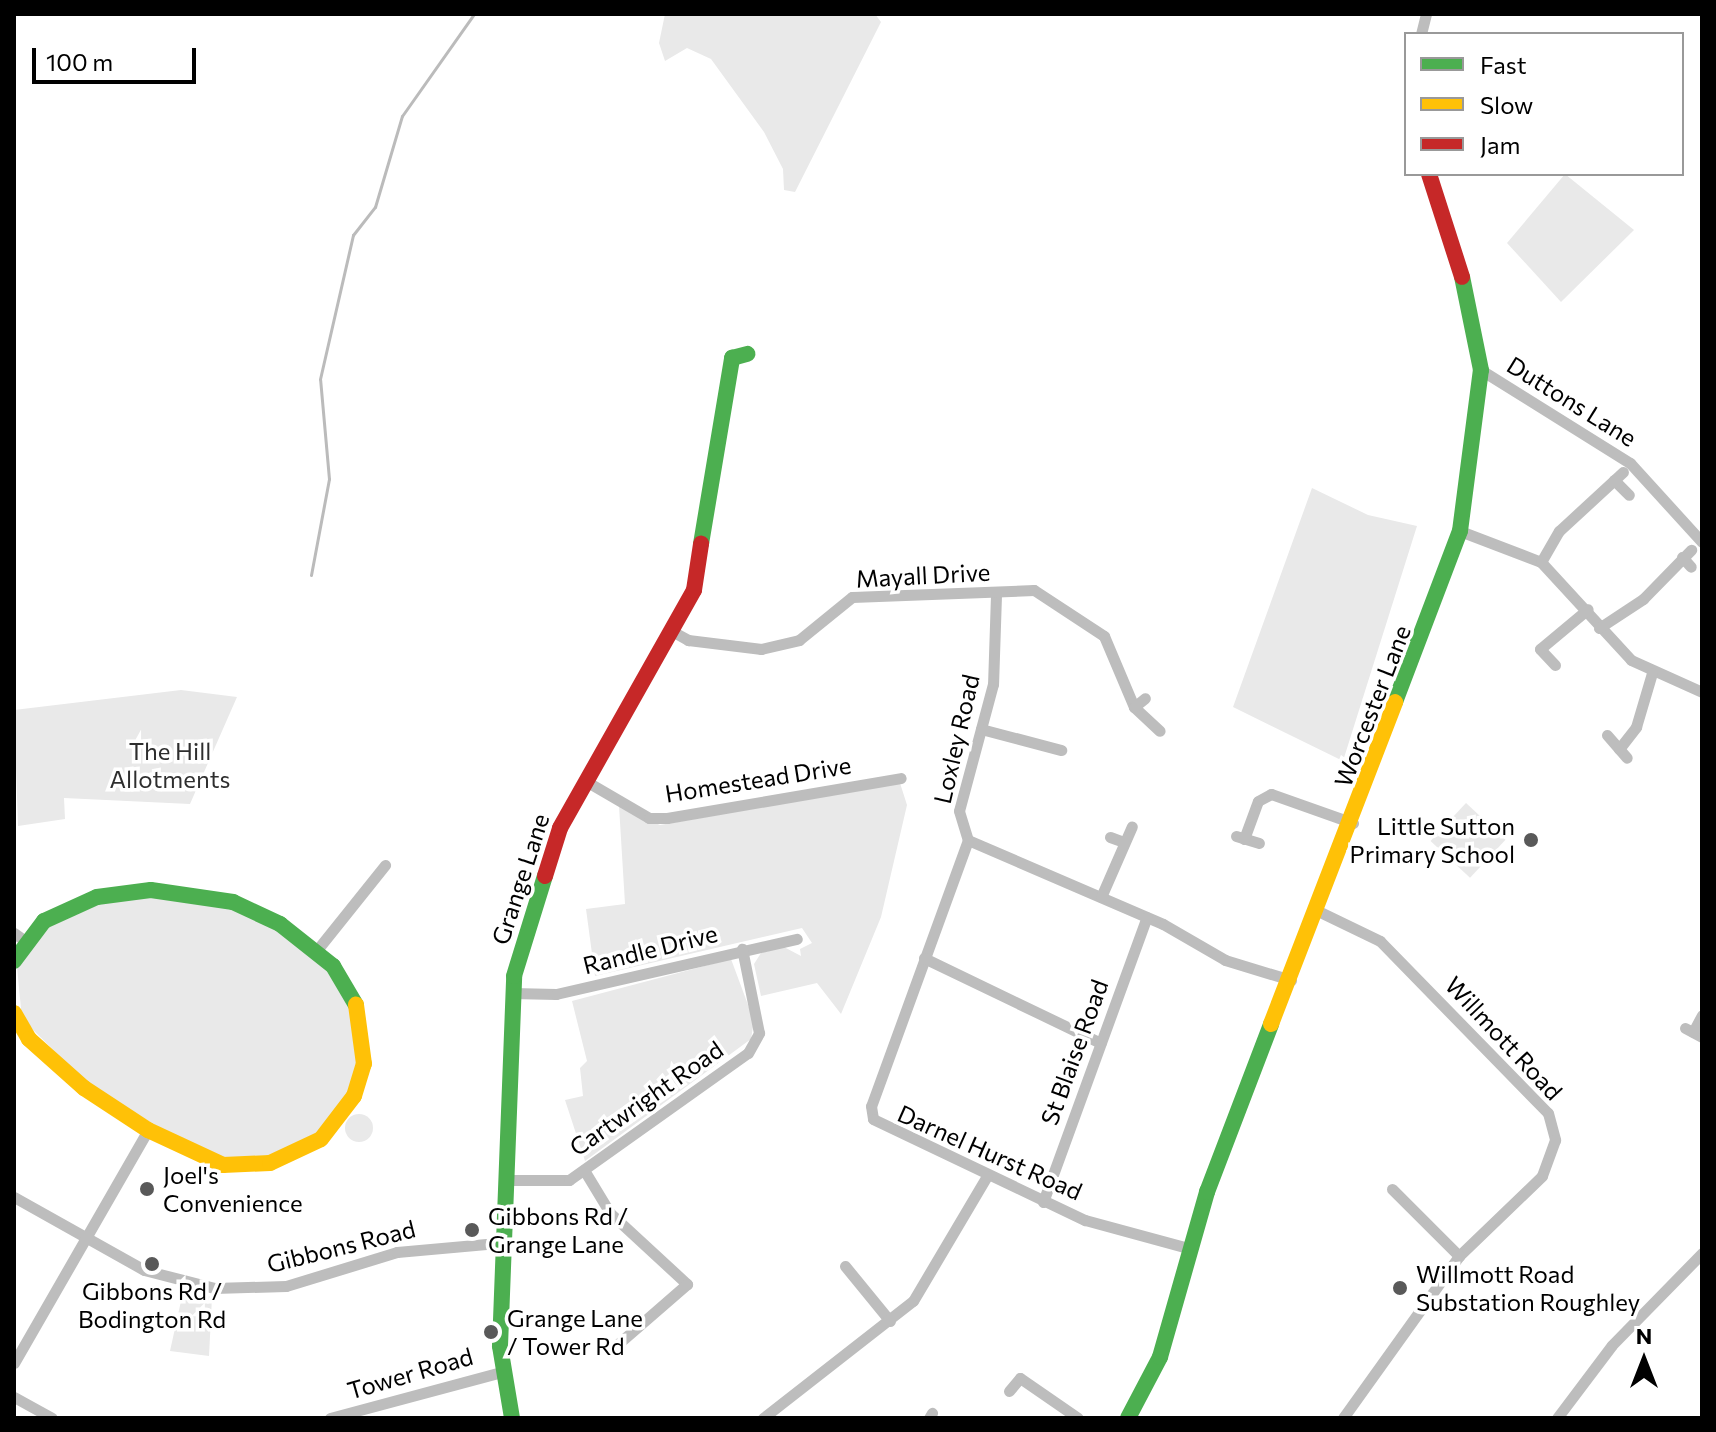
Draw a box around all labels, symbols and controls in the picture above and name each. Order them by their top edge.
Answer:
scale bar [36,32,200,82]
legend [1404,32,1684,176]
text: 100 m [46,47,113,76]
text: Fast [1480,50,1527,79]
text: Slow [1480,90,1533,119]
text: Jam [1480,130,1520,159]
street label: Duttons Lane [1502,350,1642,452]
street label: Mayall Drive [855,557,991,593]
street label: Worcester Lane [1328,621,1416,791]
street label: Loxley Road [927,672,985,806]
park label: The Hill Allotments [110,737,230,793]
street label: Homestead Drive [663,750,853,808]
street label: Grange Lane [485,810,555,948]
place label: Little Sutton Primary School [1350,812,1515,868]
marker: Little Sutton Primary School [1522,831,1540,849]
street label: Randle Drive [580,918,720,980]
street label: Willmott Road [1439,970,1569,1106]
street label: St Blaise Road [1034,975,1114,1129]
street label: Cartwright Road [564,1034,728,1162]
street label: Darnel Hurst Road [893,1098,1087,1206]
place label: Joel's Convenience [163,1161,303,1217]
marker: Joel's Convenience [138,1180,156,1198]
place label: Gibbons Rd / Grange Lane [488,1202,628,1258]
street label: Gibbons Road [264,1214,418,1278]
marker: Gibbons Rd / Grange Lane [463,1221,481,1239]
marker: Gibbons Rd / Bodington Rd [143,1255,161,1273]
place label: Willmott Road Substation Roughley [1416,1260,1640,1316]
place label: Gibbons Rd / Bodington Rd [78,1277,226,1333]
marker: Willmott Road Substation Roughley [1391,1279,1409,1297]
place label: Grange Lane / Tower Rd [507,1304,643,1360]
north arrow [1604,1320,1684,1400]
text: N [1636,1322,1652,1349]
marker: Grange Lane / Tower Rd [482,1323,500,1341]
street label: Tower Road [344,1341,476,1405]

